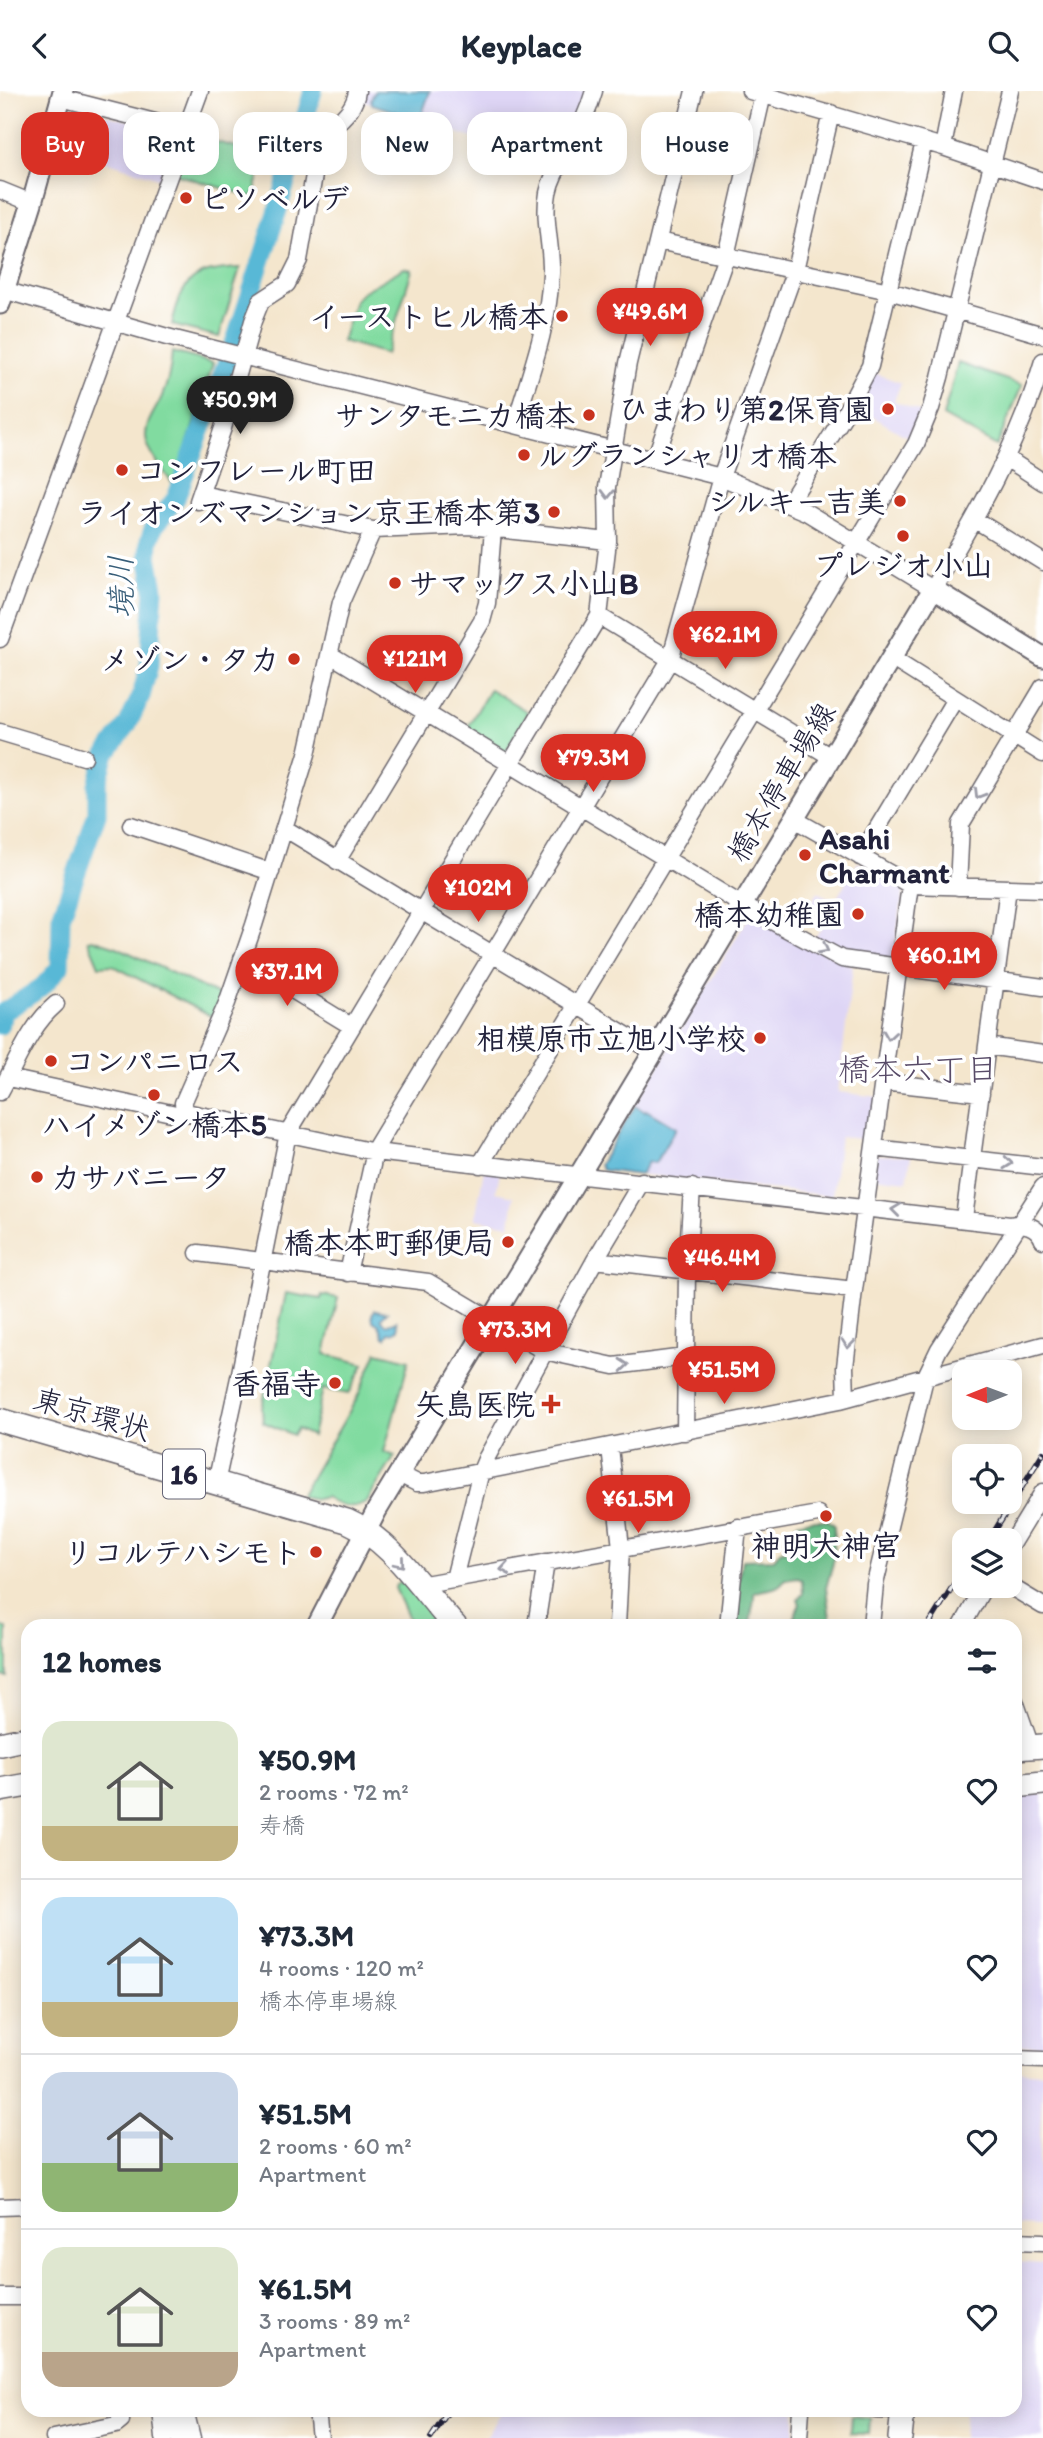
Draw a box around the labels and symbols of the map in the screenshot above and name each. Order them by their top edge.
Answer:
place label: ピソベルデ [200,180,350,217]
marker: ピソベルデ [178,190,194,206]
pin: ¥49.6M [593,289,707,348]
place label: イーストヒル橋本 [309,298,548,335]
marker: イーストヒル橋本 [554,308,570,324]
pin: ¥50.9M [183,377,297,436]
place label: ひまわり第2保育園 [618,391,874,428]
place label: サンタモニカ橋本 [335,397,575,434]
marker: ひまわり第2保育園 [880,401,896,417]
marker: サンタモニカ橋本 [581,407,597,423]
place label: ルグランシャリオ橋本 [538,437,837,474]
marker: ルグランシャリオ橋本 [516,447,532,463]
place label: コンフレール町田 [136,452,376,489]
marker: コンフレール町田 [114,462,130,478]
place label: シルキー吉美 [708,483,886,520]
one-way arrow [600,489,615,500]
marker: シルキー吉美 [892,493,908,509]
place label: ライオンズマンション京王橋本第3 [77,494,540,531]
marker: ライオンズマンション京王橋本第3 [546,504,562,520]
marker: プレジオ小山 [895,528,911,544]
place label: プレジオ小山 [813,547,993,584]
water label: 境川 [101,555,141,619]
place label: サマックス小山B [409,565,638,602]
marker: サマックス小山B [387,575,403,591]
pin: ¥62.1M [668,611,782,671]
pin: ¥121M [366,635,464,695]
place label: メゾン・タカ [100,641,280,678]
marker: メゾン・タカ [286,651,302,667]
street label: 橋本停車場線 [719,695,843,869]
pin: ¥79.3M [536,735,650,794]
one-way arrow [974,786,987,799]
place label: Asahi Charmant [818,820,950,891]
marker: Asahi Charmant [797,847,813,863]
pin: ¥102M [429,865,527,924]
place label: 橋本幼稚園 [694,896,844,933]
marker: 橋本幼稚園 [850,906,866,922]
pin: ¥60.1M [887,933,1001,992]
one-way arrow [816,941,829,954]
pin: ¥37.1M [230,949,344,1008]
place label: 相模原市立旭小学校 [476,1020,746,1057]
one-way arrow [881,1029,896,1041]
marker: 相模原市立旭小学校 [752,1030,768,1046]
place label: コンパニロス [65,1043,244,1080]
district label: 橋本六丁目 [838,1050,998,1088]
marker: コンパニロス [43,1053,59,1069]
marker: ハイメゾン橋本5 [146,1087,162,1103]
place label: ハイメゾン橋本5 [41,1106,267,1143]
one-way arrow [1002,1155,1013,1170]
place label: カサバニータ [51,1159,231,1196]
marker: カサバニータ [29,1169,45,1185]
one-way arrow [891,1202,902,1217]
place label: 橋本本町郵便局 [284,1224,494,1261]
marker: 橋本本町郵便局 [500,1234,516,1250]
pin: ¥46.4M [665,1235,779,1294]
pin: ¥73.3M [458,1307,572,1366]
one-way arrow [841,1339,856,1350]
pin: ¥51.5M [667,1347,781,1406]
one-way arrow [619,1358,630,1373]
north arrow [952,1360,1022,1430]
place label: 香福寺 [231,1365,321,1402]
marker: 香福寺 [327,1375,343,1391]
street label: 東京環状 [29,1380,155,1448]
place label: 矢島医院 [415,1386,535,1423]
marker: 矢島医院 [541,1394,561,1414]
road number: 16 [163,1449,205,1499]
pin: ¥61.5M [581,1475,695,1535]
marker: 神明大神宮 [818,1508,834,1524]
place label: 神明大神宮 [751,1527,901,1564]
place label: リコルテハシモト [63,1534,302,1571]
marker: リコルテハシモト [308,1544,324,1560]
one-way arrow [392,1554,404,1567]
one-way arrow [499,1561,511,1576]

